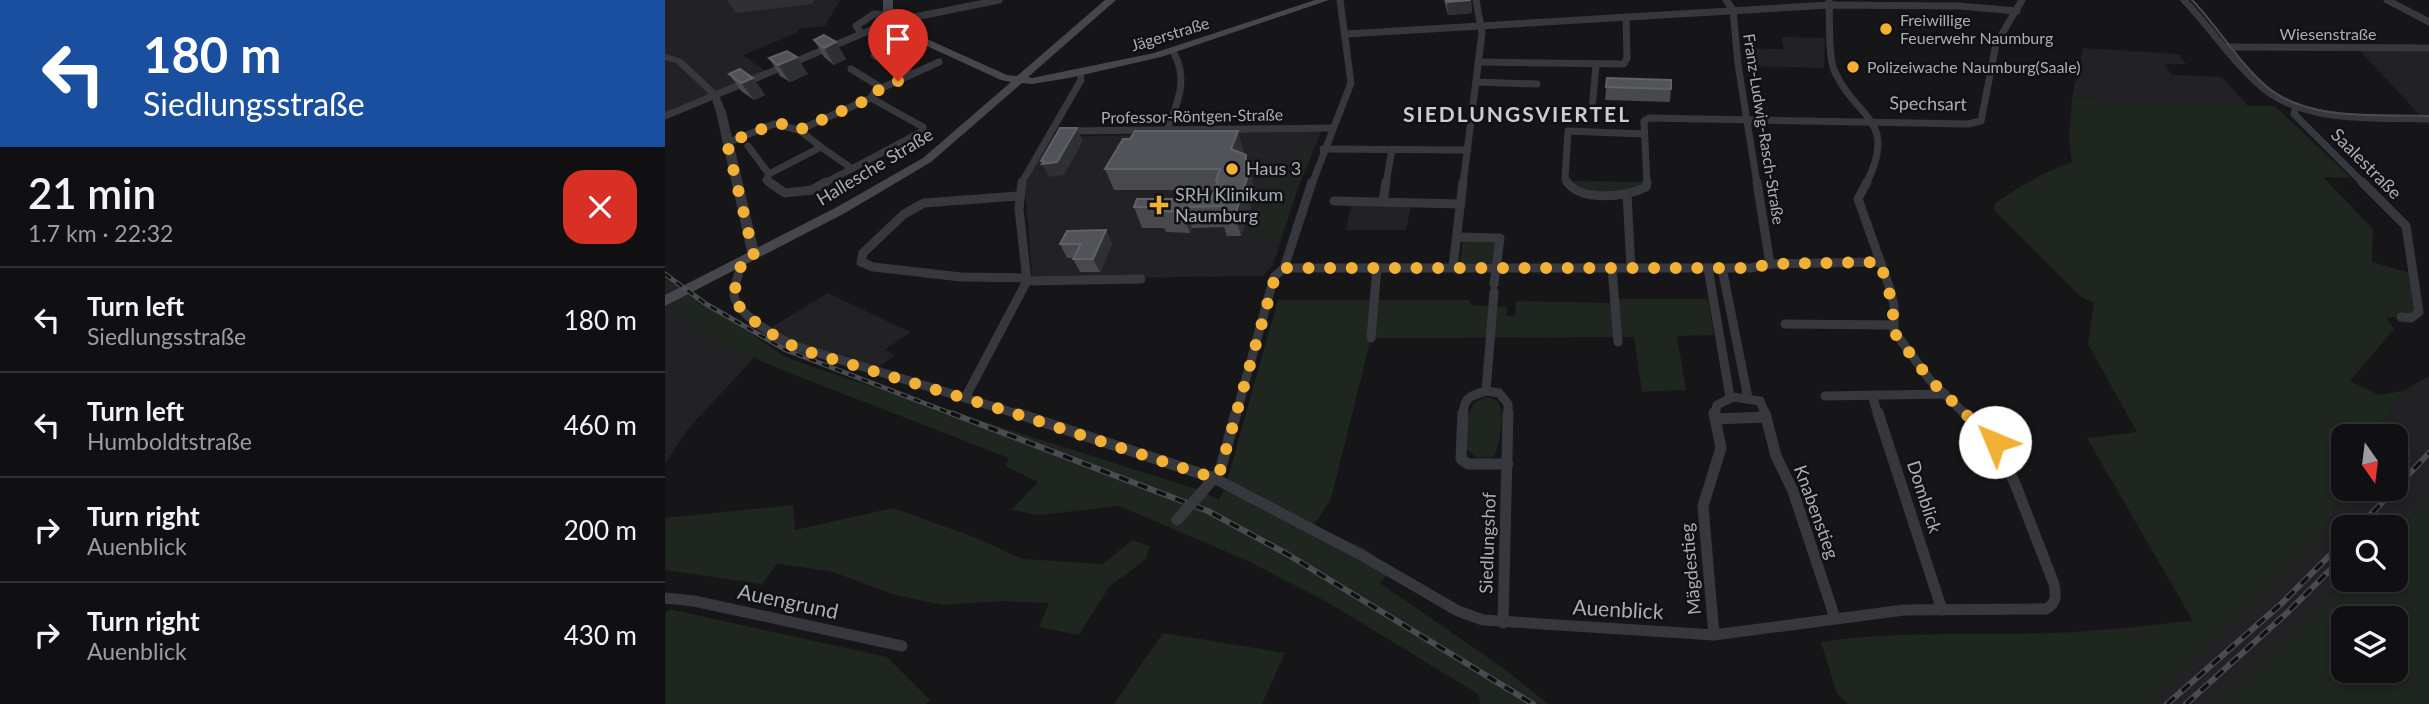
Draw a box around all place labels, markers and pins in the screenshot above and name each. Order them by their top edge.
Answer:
pin [868,9,928,81]
place label: Freiwillige Feuerwehr Naumburg [1900,10,2053,47]
marker: Freiwillige Feuerwehr Naumburg [1878,21,1894,37]
place label: Polizeiwache Naumburg(Saale) [1867,57,2081,76]
marker: Polizeiwache Naumburg(Saale) [1845,59,1861,75]
place label: Haus 3 [1246,157,1301,179]
marker: Haus 3 [1224,161,1240,177]
place label: SRH Klinikum Naumburg [1175,183,1283,226]
marker: SRH Klinikum Naumburg [1149,195,1169,215]

